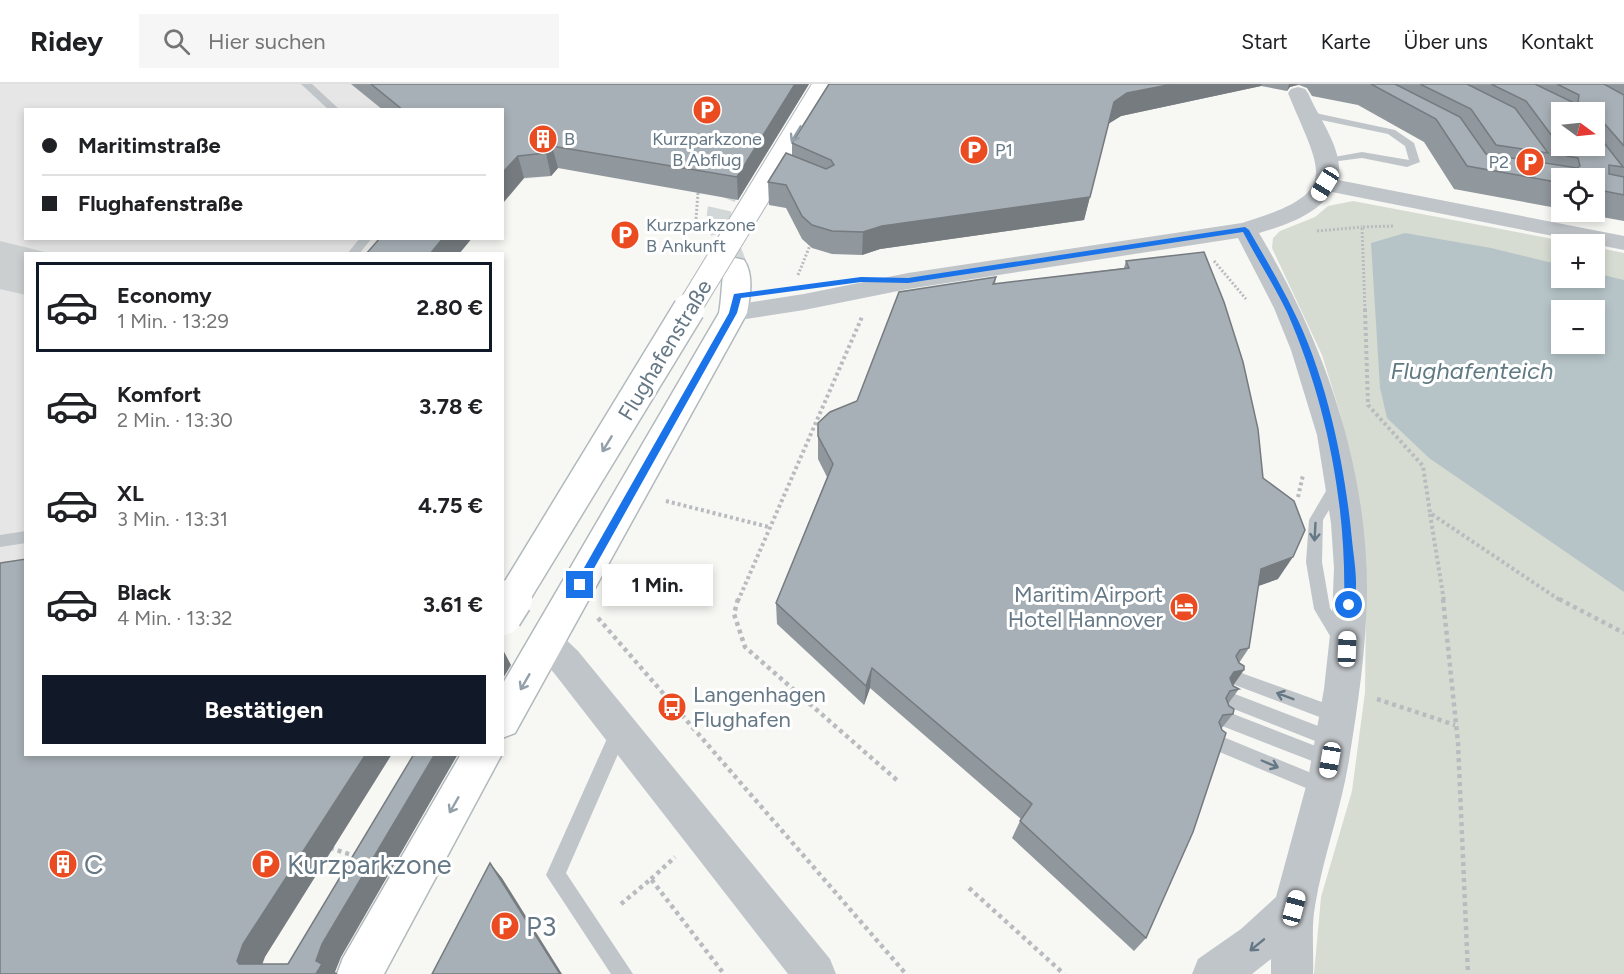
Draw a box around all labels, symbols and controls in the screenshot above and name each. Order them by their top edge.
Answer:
search box [139,14,559,68]
text: Ridey [30,24,103,58]
icon: search [160,25,193,58]
text: Hier suchen [208,28,326,55]
text: Start [1241,29,1288,54]
text: Karte [1321,29,1371,54]
text: Über uns [1404,29,1488,54]
text: Kontakt [1521,29,1594,54]
parking icon: Kurzparkzone B Abflug [691,94,723,126]
north arrow [1551,102,1605,156]
map controls [1551,102,1605,354]
building icon: B [527,123,559,155]
one-way arrow [790,125,802,142]
place label: B [564,128,575,150]
place label: Kurzparkzone B Abflug [652,128,762,171]
text: Maritimstraße [78,132,221,159]
parking icon: P1 [958,134,990,166]
place label: P1 [995,139,1013,161]
parking icon: P2 [1514,146,1546,178]
place label: P2 [1489,151,1509,173]
car [1308,164,1342,204]
button: locate [1551,168,1605,222]
text: Flughafenstraße [78,190,243,217]
place label: Kurzparkzone B Ankunft [646,214,756,257]
parking icon: Kurzparkzone B Ankunft [609,219,641,251]
button: + [1551,234,1605,288]
street label: Flughafenstraße [612,275,718,425]
icon: car [45,280,99,334]
text: Economy [117,282,212,309]
text: 2.80 € [417,294,483,321]
button: − [1551,300,1605,354]
text: 1 Min. · 13:29 [117,309,229,333]
water label: Flughafenteich [1391,356,1553,385]
icon: car [45,379,99,433]
text: Komfort [117,381,201,408]
text: 3.78 € [419,393,483,420]
text: 2 Min. · 13:30 [117,408,233,432]
one-way arrow [601,435,613,452]
icon: car [45,478,99,532]
text: XL [117,480,144,507]
text: 4.75 € [418,492,483,519]
text: 3 Min. · 13:31 [117,507,228,531]
one-way arrow [1310,522,1321,542]
callout: 1 Min. [601,564,712,606]
route end [566,571,593,598]
text: 1 Min. [632,573,683,597]
icon: car [45,577,99,631]
text: Black [117,579,171,606]
place label: Maritim Airport Hotel Hannover [1008,581,1164,633]
text: 3.61 € [423,591,483,618]
hotel icon: Maritim Airport Hotel Hannover [1168,591,1200,623]
route start [1335,591,1362,618]
text: 4 Min. · 13:32 [117,606,232,630]
car [1337,631,1357,667]
one-way arrow [518,673,530,690]
button: Bestätigen [42,675,486,744]
place label: Langenhagen Flughafen [693,681,826,733]
one-way arrow [1276,690,1295,701]
bus stop icon: Langenhagen Flughafen [656,691,688,723]
car [1318,741,1342,779]
one-way arrow [1260,759,1279,770]
one-way arrow [448,797,460,814]
building icon: C [47,848,79,880]
place label: C [84,848,103,881]
parking icon: Kurzparkzone [250,848,282,880]
place label: Kurzparkzone [287,848,452,881]
car [1281,888,1307,928]
parking icon: P3 [489,910,521,942]
place label: P3 [526,910,556,943]
one-way arrow [1249,938,1265,951]

